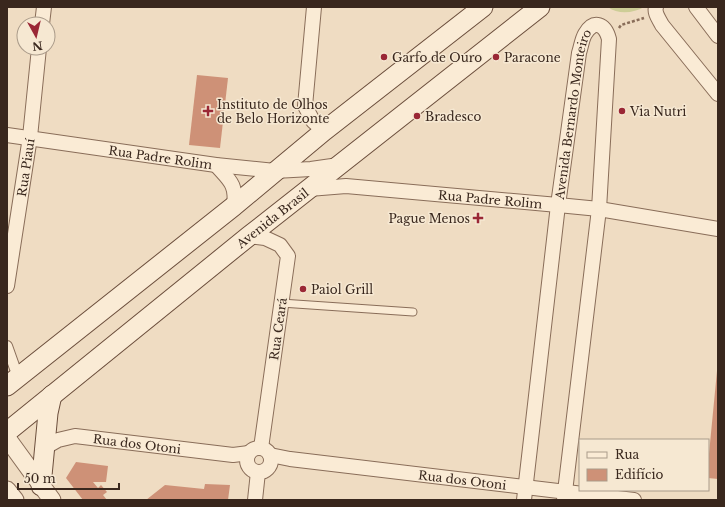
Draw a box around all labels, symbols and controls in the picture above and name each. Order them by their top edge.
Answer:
north arrow [16,16,56,56]
street label: Avenida Bernardo Monteiro [551,26,594,201]
text: N [31,38,43,54]
place label: Garfo de Ouro [392,50,482,65]
place label: Paracone [504,50,561,65]
marker: Garfo de Ouro [379,52,389,62]
marker: Paracone [491,52,501,62]
place label: Instituto de Olhos de Belo Horizonte [217,97,329,126]
place label: Via Nutri [629,104,686,119]
marker: Instituto de Olhos de Belo Horizonte [202,105,214,117]
marker: Via Nutri [617,106,627,116]
place label: Bradesco [425,109,481,124]
marker: Bradesco [412,111,422,121]
street label: Rua Piauí [13,136,37,198]
street label: Rua Padre Rolim [108,142,213,172]
street label: Avenida Brasil [232,185,312,252]
street label: Rua Padre Rolim [438,187,543,211]
place label: Pague Menos [388,211,470,226]
marker: Pague Menos [473,213,483,223]
place label: Paiol Grill [311,282,373,297]
marker: Paiol Grill [298,284,308,294]
street label: Rua Ceará [266,296,290,361]
street label: Rua dos Otoni [92,431,182,456]
legend [579,439,709,491]
text: Rua [615,447,639,462]
scale bar [18,465,119,491]
street label: Rua dos Otoni [418,467,507,492]
text: Edifício [615,467,663,482]
text: 50 m [24,471,56,486]

